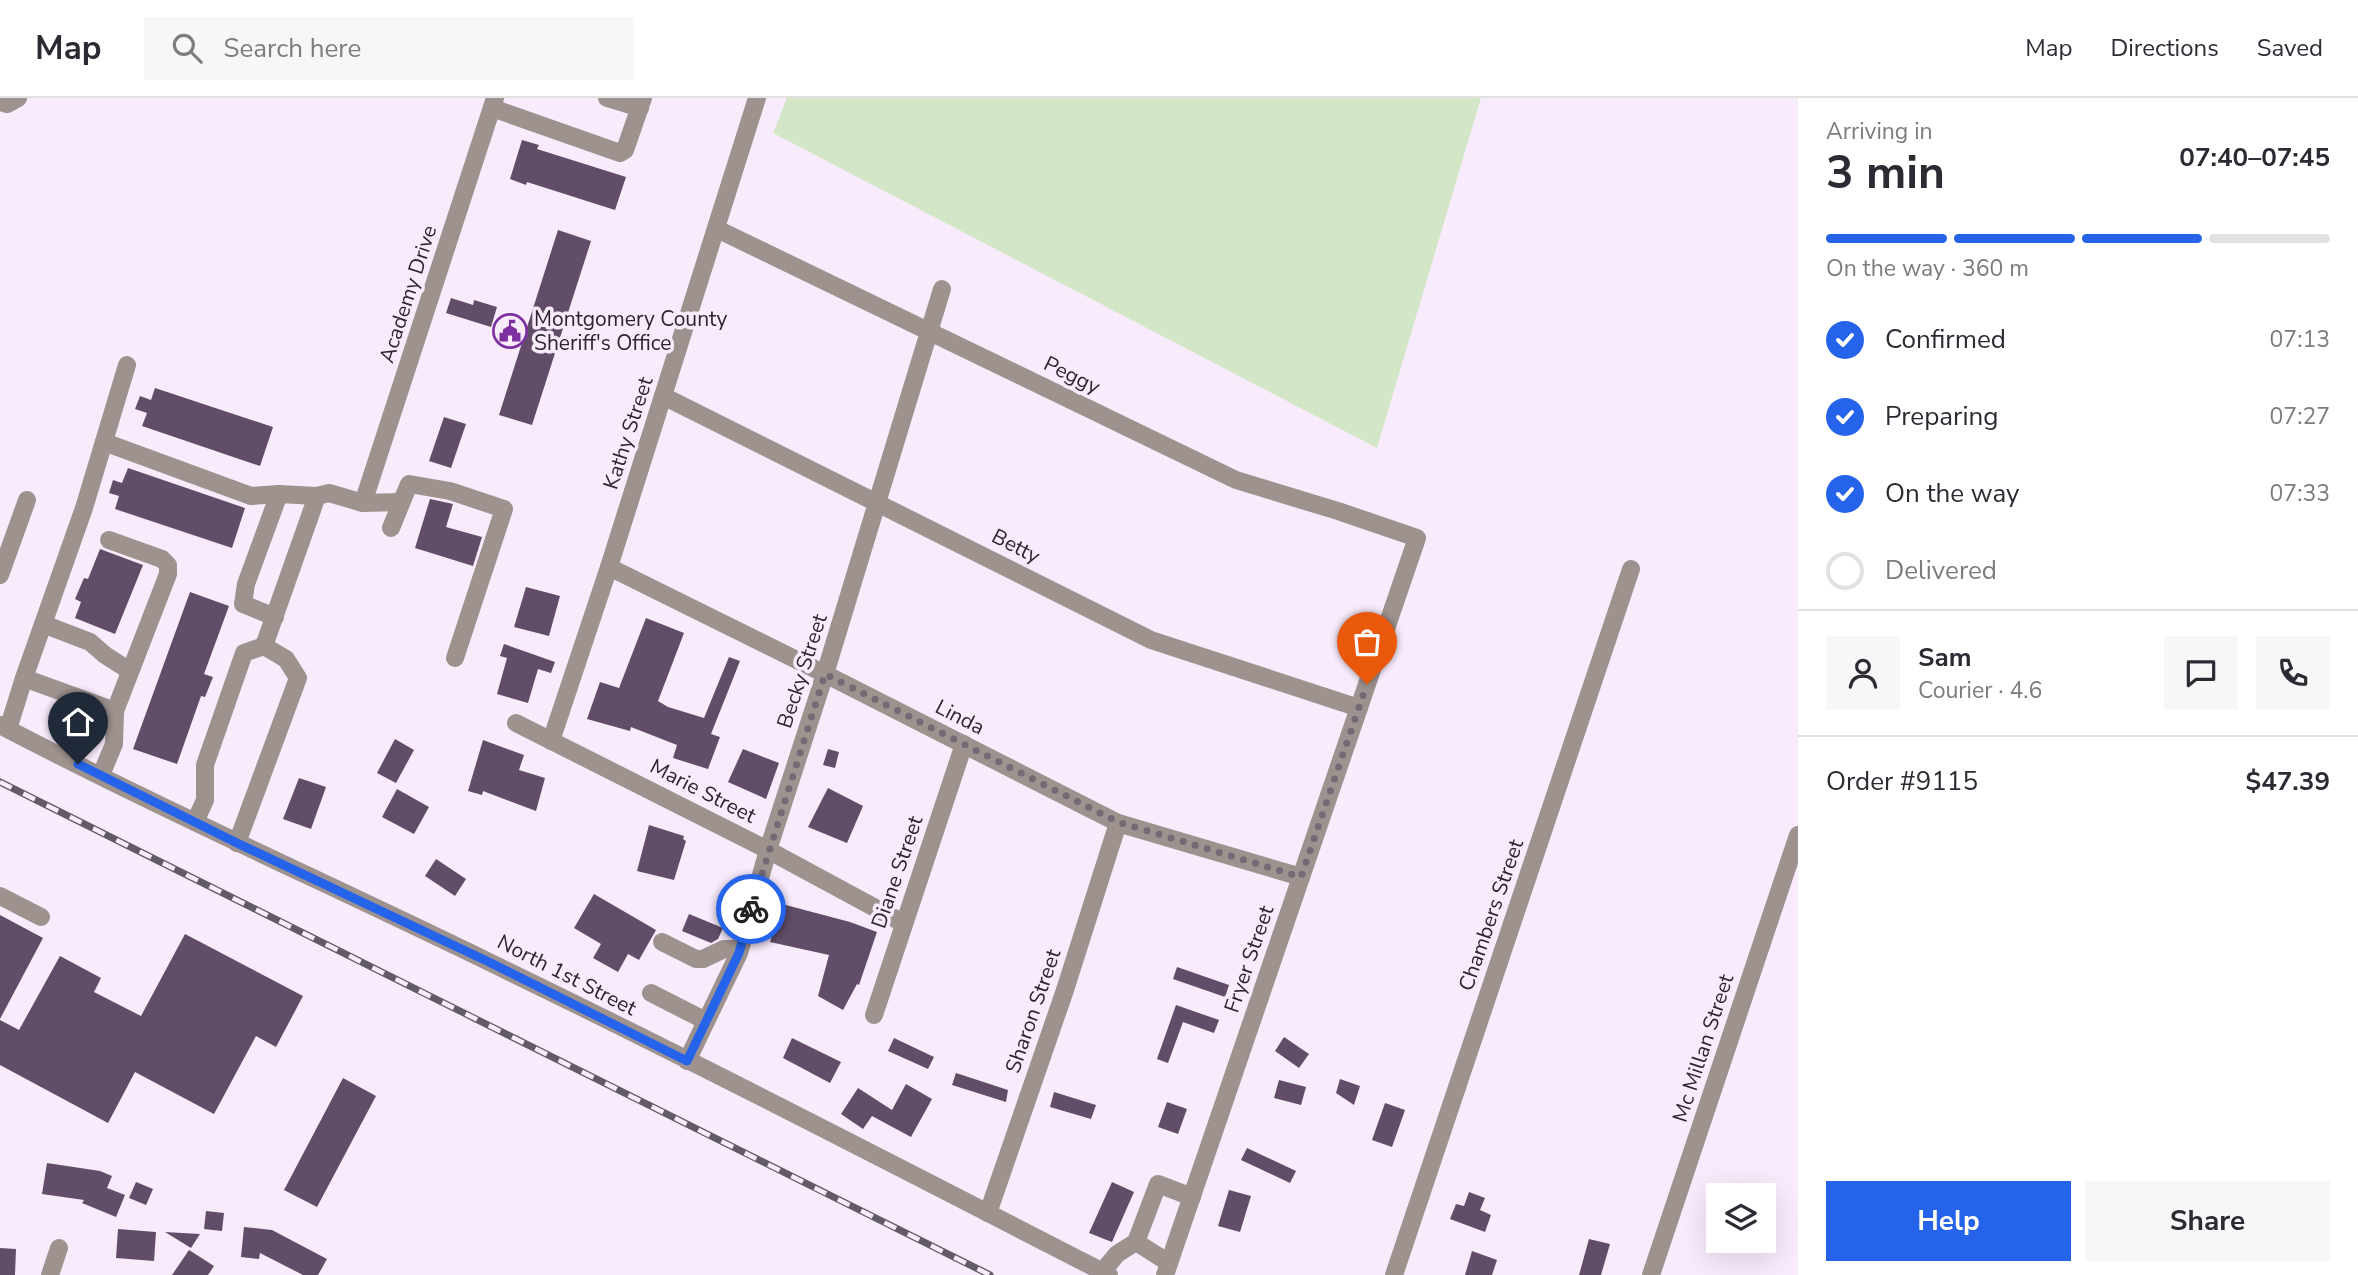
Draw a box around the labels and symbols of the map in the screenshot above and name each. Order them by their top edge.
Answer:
street label: Academy Drive [373,222,443,366]
place label: Montgomery County Sheriff's Office [534,305,728,357]
public building icon: Montgomery County Sheriff's Office [491,312,529,350]
street label: Peggy [1039,349,1105,401]
street label: Kathy Street [597,372,660,493]
street label: Betty [987,522,1045,570]
street label: Becky Street [770,610,834,732]
pin [1337,612,1397,684]
pin [48,692,108,764]
street label: Linda [931,693,989,741]
street label: Marie Street [645,752,761,830]
street label: Diane Street [865,811,930,932]
street label: Chambers Street [1452,835,1530,995]
courier [716,874,786,944]
street label: Fryer Street [1218,901,1281,1016]
street label: North 1st Street [493,928,642,1022]
street label: Sharon Street [999,945,1068,1077]
street label: Mc Millan Street [1666,970,1740,1126]

